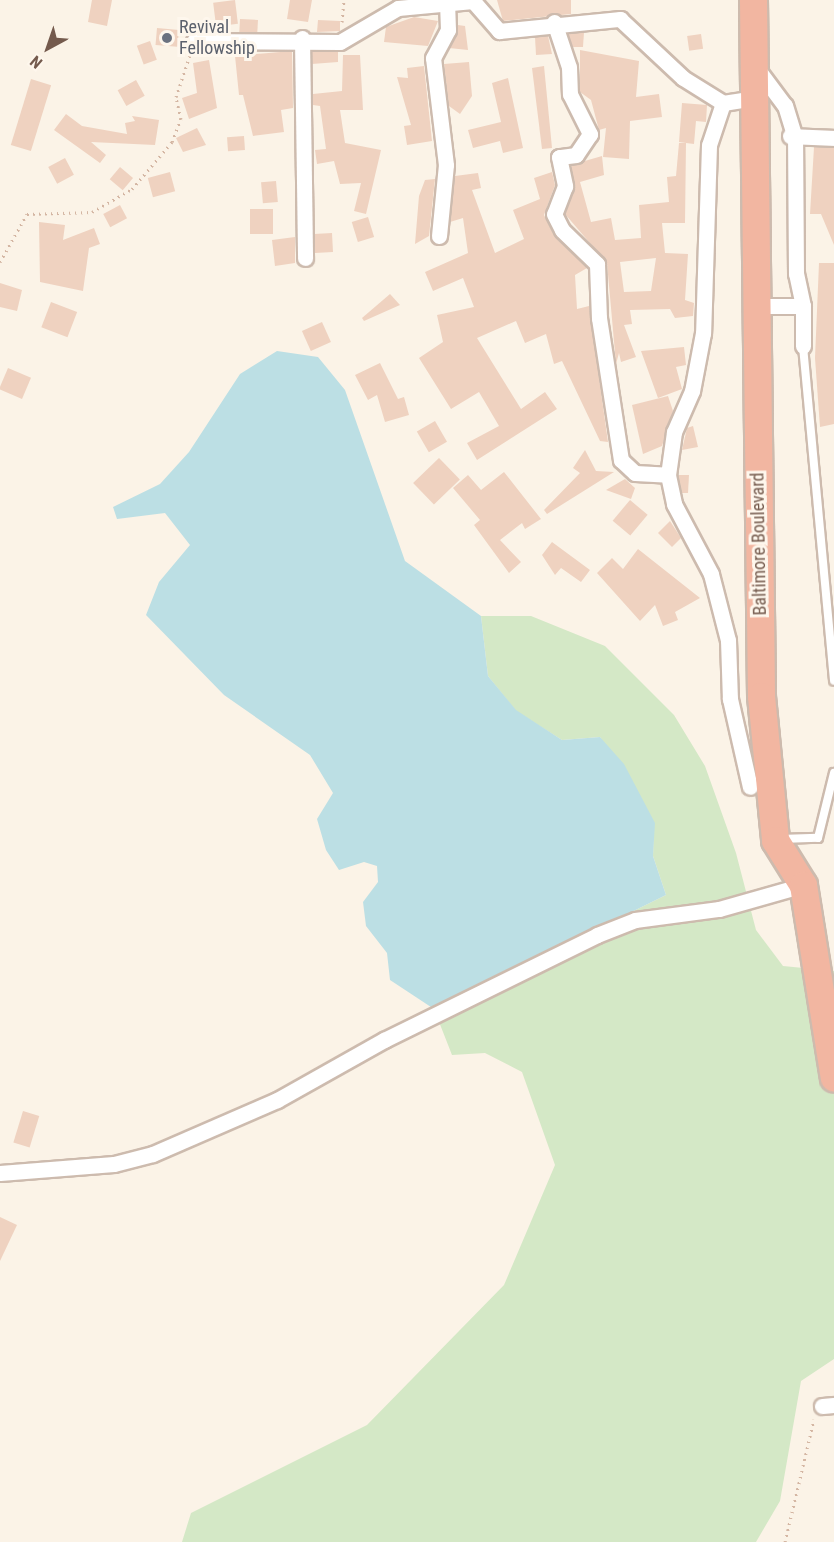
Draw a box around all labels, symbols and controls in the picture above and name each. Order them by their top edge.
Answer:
place label: Revival Fellowship [179,17,255,60]
north arrow [18,18,78,78]
marker: Revival Fellowship [160,31,174,45]
text: N [26,52,46,73]
street label: Baltimore Boulevard [747,472,771,616]

